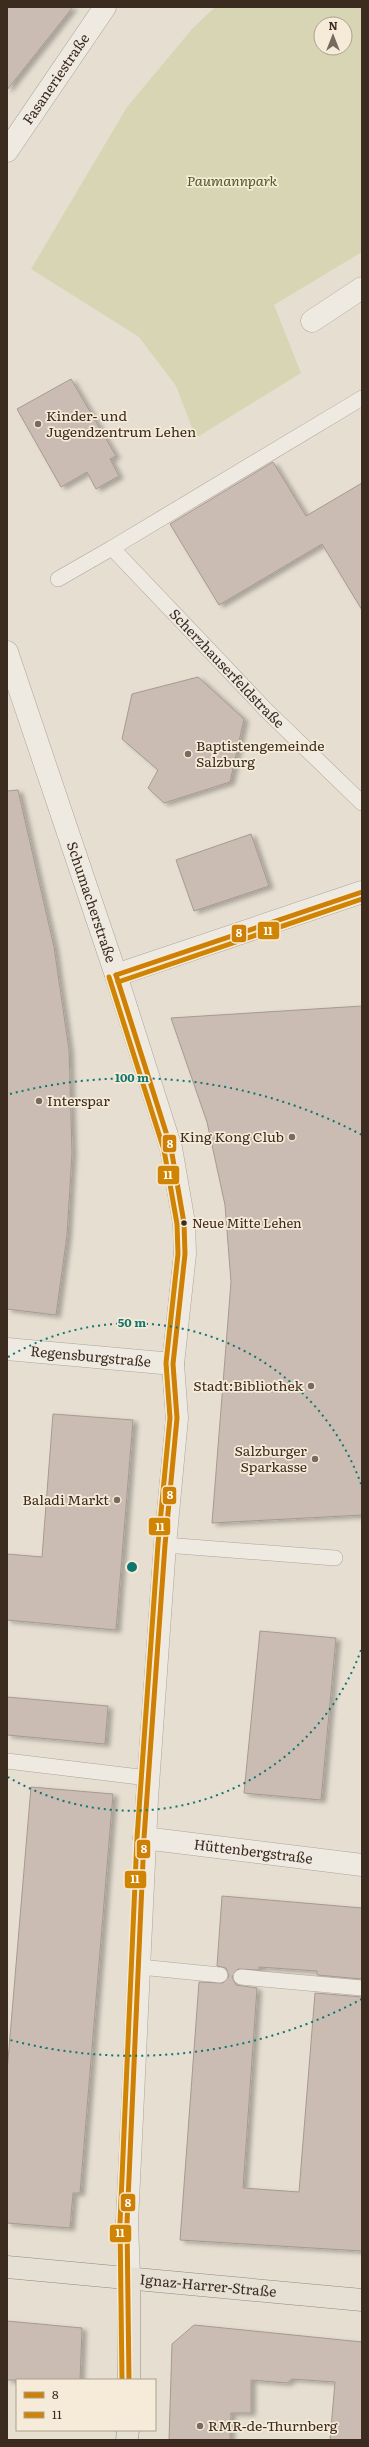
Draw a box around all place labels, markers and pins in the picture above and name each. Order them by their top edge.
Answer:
place label: Kinder- und Jugendzentrum Lehen [46,405,196,441]
marker: Kinder- und Jugendzentrum Lehen [33,419,43,429]
place label: Baptistengemeinde Salzburg [196,735,325,771]
marker: Baptistengemeinde Salzburg [183,749,193,759]
place label: Interspar [47,1090,110,1110]
marker: Interspar [34,1096,44,1106]
place label: King Kong Club [179,1126,284,1146]
marker: King Kong Club [287,1132,297,1142]
place label: Neue Mitte Lehen [192,1213,302,1232]
marker: Neue Mitte Lehen [179,1218,189,1228]
place label: Stadt:Bibliothek [193,1375,303,1395]
marker: Stadt:Bibliothek [306,1381,316,1391]
place label: Salzburger Sparkasse [235,1440,307,1476]
marker: Salzburger Sparkasse [310,1454,320,1464]
place label: Baladi Markt [22,1489,109,1509]
marker: Baladi Markt [112,1495,122,1505]
centre of rings [125,1560,139,1574]
place label: RMR-de-Thurnberg [208,2415,338,2435]
marker: RMR-de-Thurnberg [195,2421,205,2431]

